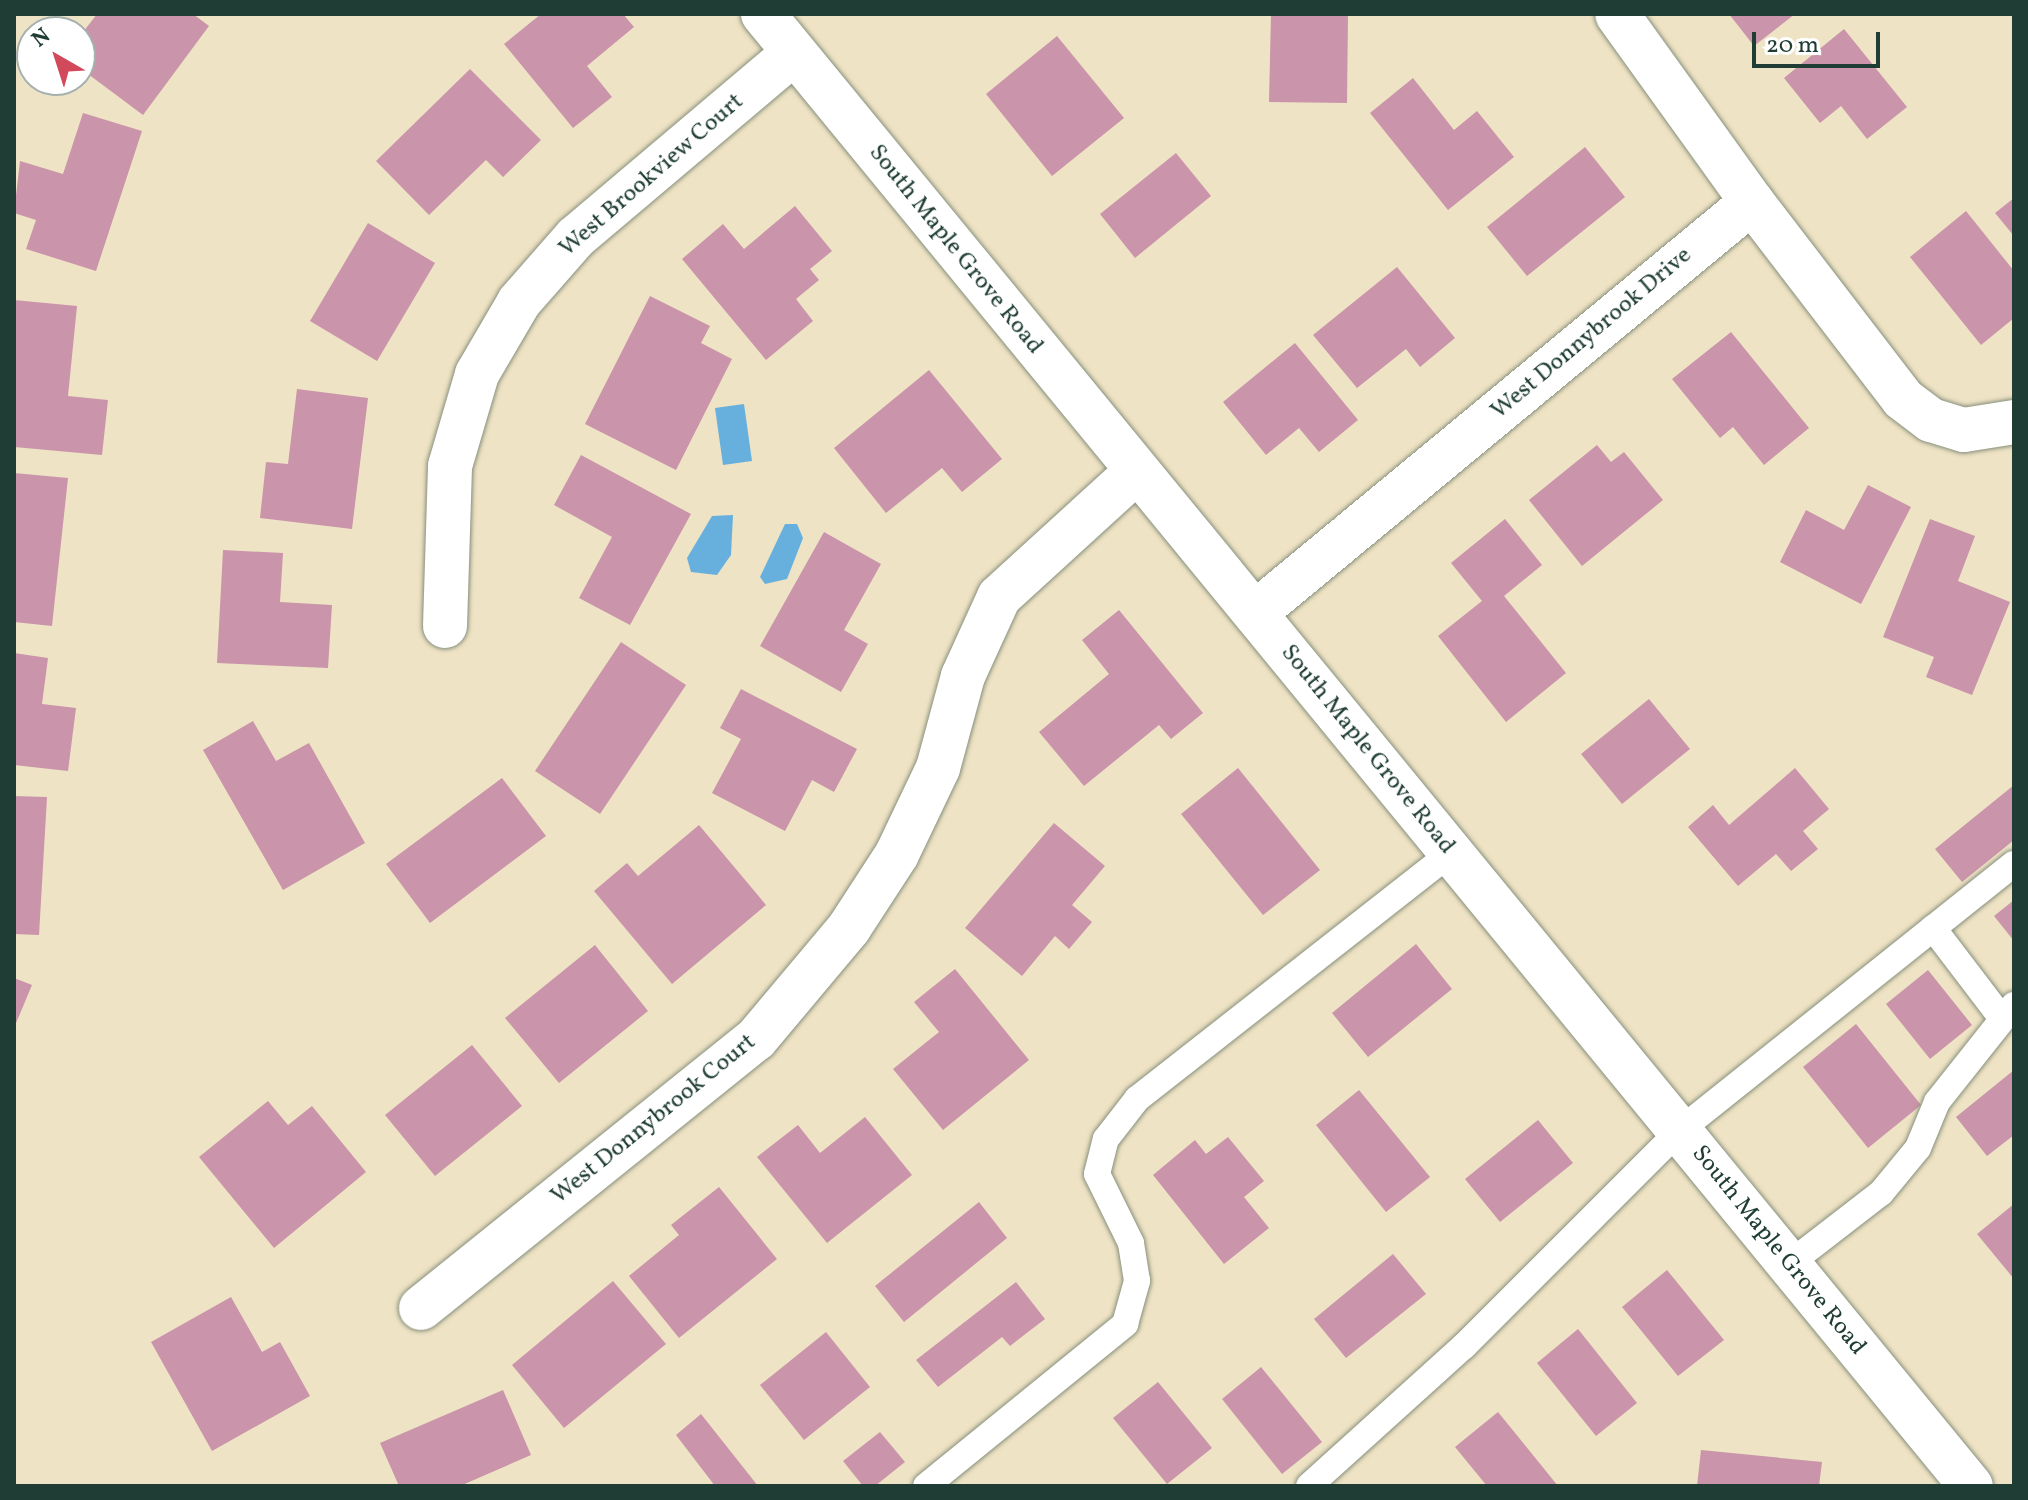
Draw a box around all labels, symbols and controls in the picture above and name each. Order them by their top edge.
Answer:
north arrow [16,16,96,96]
scale bar [1756,16,1884,66]
text: N [26,21,58,56]
text: 20 m [1766,29,1819,63]
street label: West Brookview Court [554,88,750,264]
street label: South Maple Grove Road [862,139,1048,361]
street label: West Donnybrook Drive [1486,242,1698,426]
street label: South Maple Grove Road [1274,639,1460,861]
street label: West Donnybrook Court [546,1029,762,1211]
street label: South Maple Grove Road [1685,1140,1871,1362]

